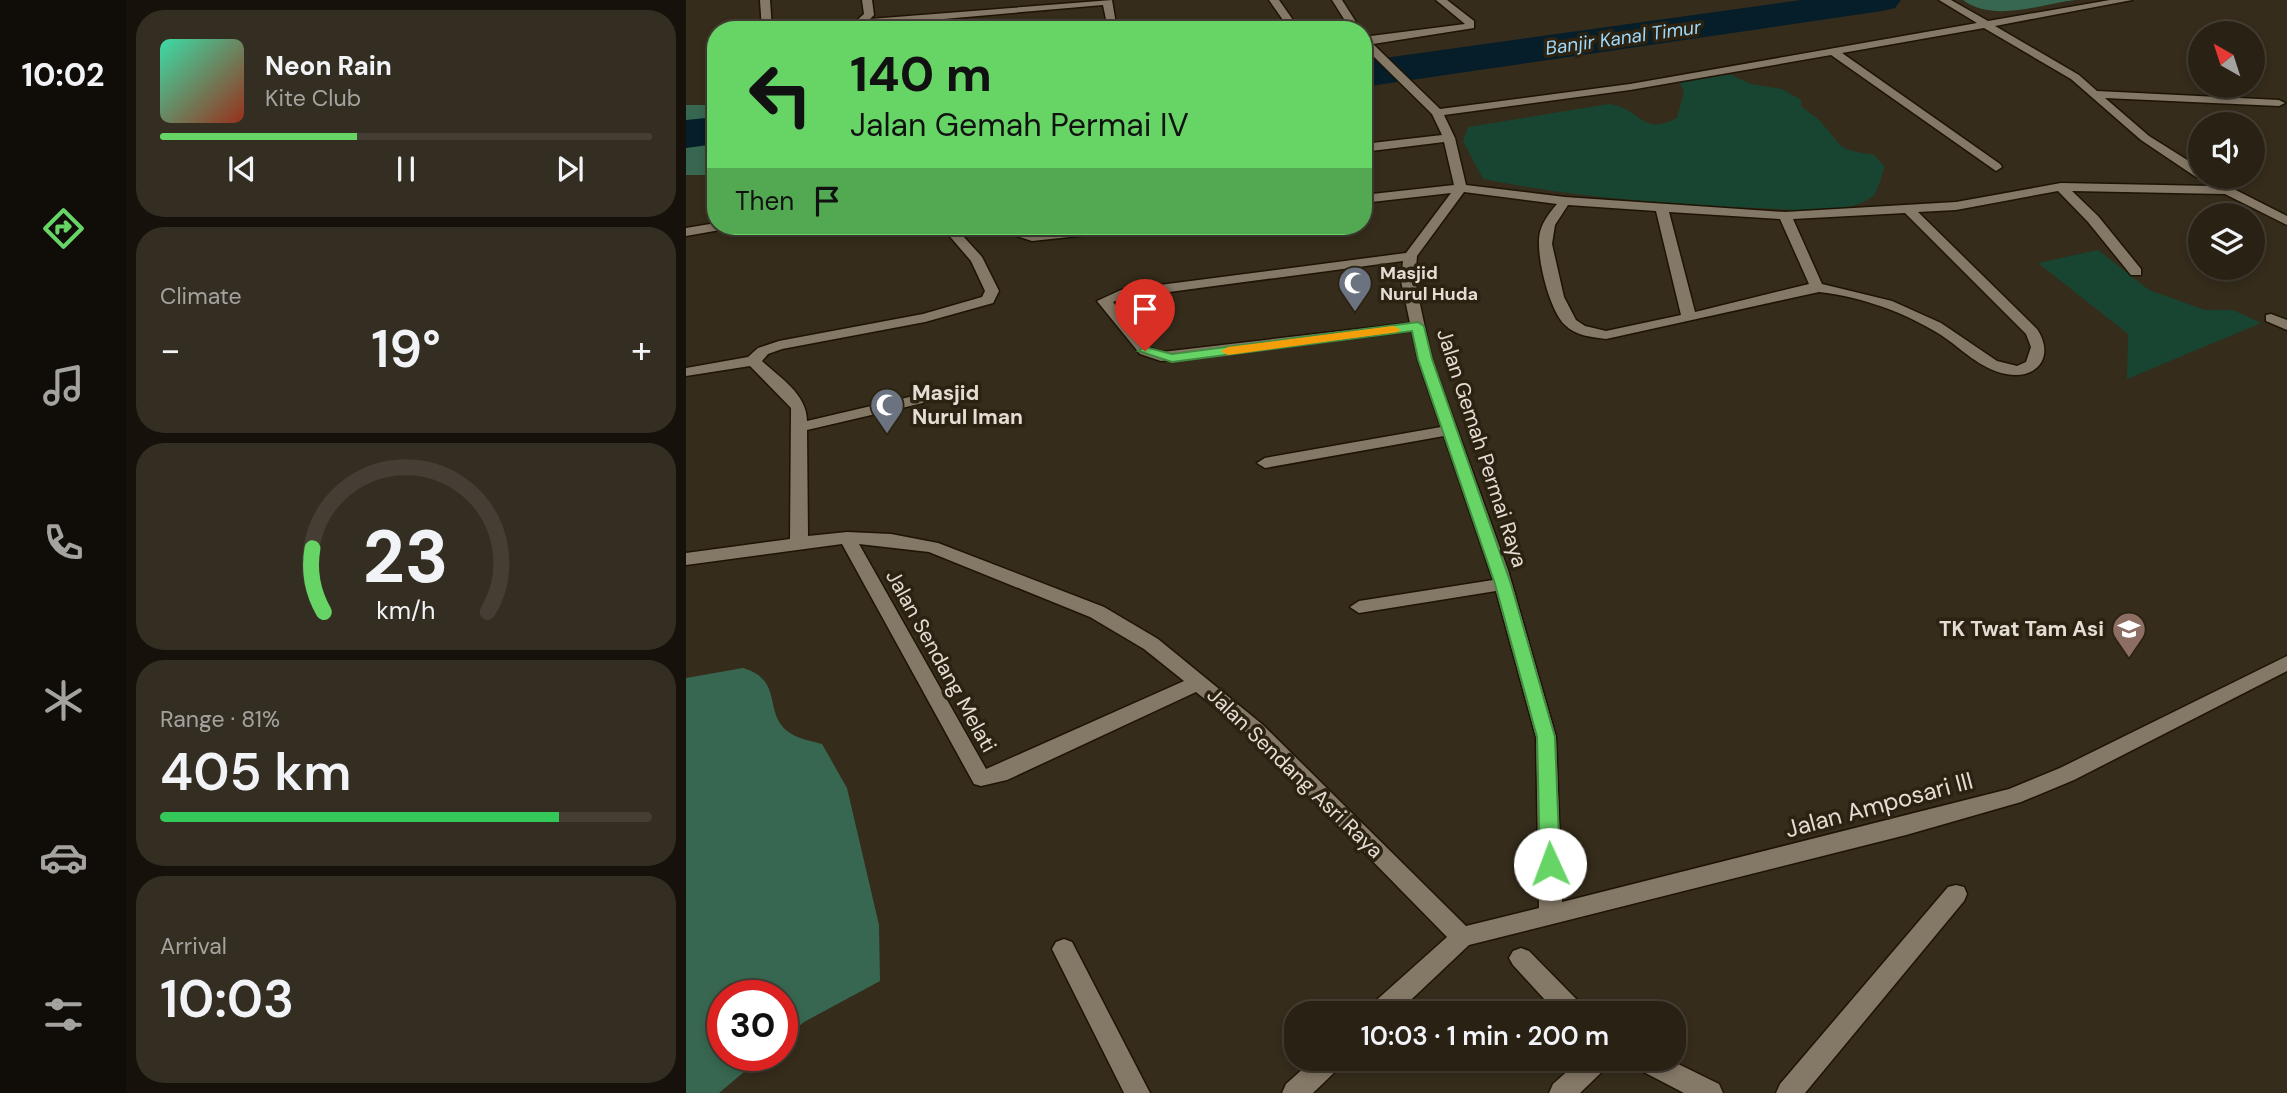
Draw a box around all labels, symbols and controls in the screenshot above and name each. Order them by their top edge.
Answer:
water label: Banjir Kanal Timur [1544,14,1703,61]
north arrow [2188,21,2264,98]
map controls [2188,21,2265,280]
text: 140 m [850,42,992,106]
text: Neon Rain [265,49,392,83]
icon: left [735,49,826,140]
text: 10:02 [21,54,105,96]
text: Kite Club [265,83,361,113]
text: Jalan Gemah Permai IV [850,104,1189,146]
button: sound [2188,112,2265,189]
icon: previous [223,150,261,188]
icon: pause [387,150,425,188]
icon: next [551,150,589,188]
icon: arrive [808,182,846,220]
text: Then [735,184,794,218]
button: layers [2188,203,2265,280]
icon: directions [39,204,88,253]
place label: Masjid Nurul Huda [1380,261,1478,306]
mosque icon: Masjid Nurul Huda [1336,264,1374,313]
pin [1115,279,1175,351]
text: Climate [160,281,242,311]
icon: arrive [1126,290,1164,328]
text: 19° [371,315,441,383]
text: − [160,325,181,375]
text: + [631,325,652,375]
street label: Jalan Gemah Permai Raya [1430,325,1534,571]
icon: music [39,361,88,410]
place label: Masjid Nurul Iman [912,379,1023,431]
mosque icon: Masjid Nurul Iman [868,386,906,435]
text: 23 [363,511,449,606]
icon: phone [39,518,88,567]
street label: Jalan Sendang Melati [879,565,1003,757]
text: km/h [376,594,436,627]
school or university icon: TK Twat Tam Asi [2110,610,2148,659]
place label: TK Twat Tam Asi [1939,615,2104,643]
icon: climate [39,676,88,725]
street label: Jalan Sendang Asri Raya [1201,682,1389,864]
text: Range · 81% [160,704,280,734]
text: 405 km [160,738,351,806]
street label: Jalan Amposari III [1782,765,1976,844]
position arrow [1513,827,1587,901]
icon: car [39,833,88,882]
text: Arrival [160,931,227,961]
text: 10:03 [160,965,294,1033]
speed limit sign: 30 [707,980,798,1071]
icon: filters [39,990,88,1039]
text: 10:03 · 1 min · 200 m [1361,1019,1609,1053]

